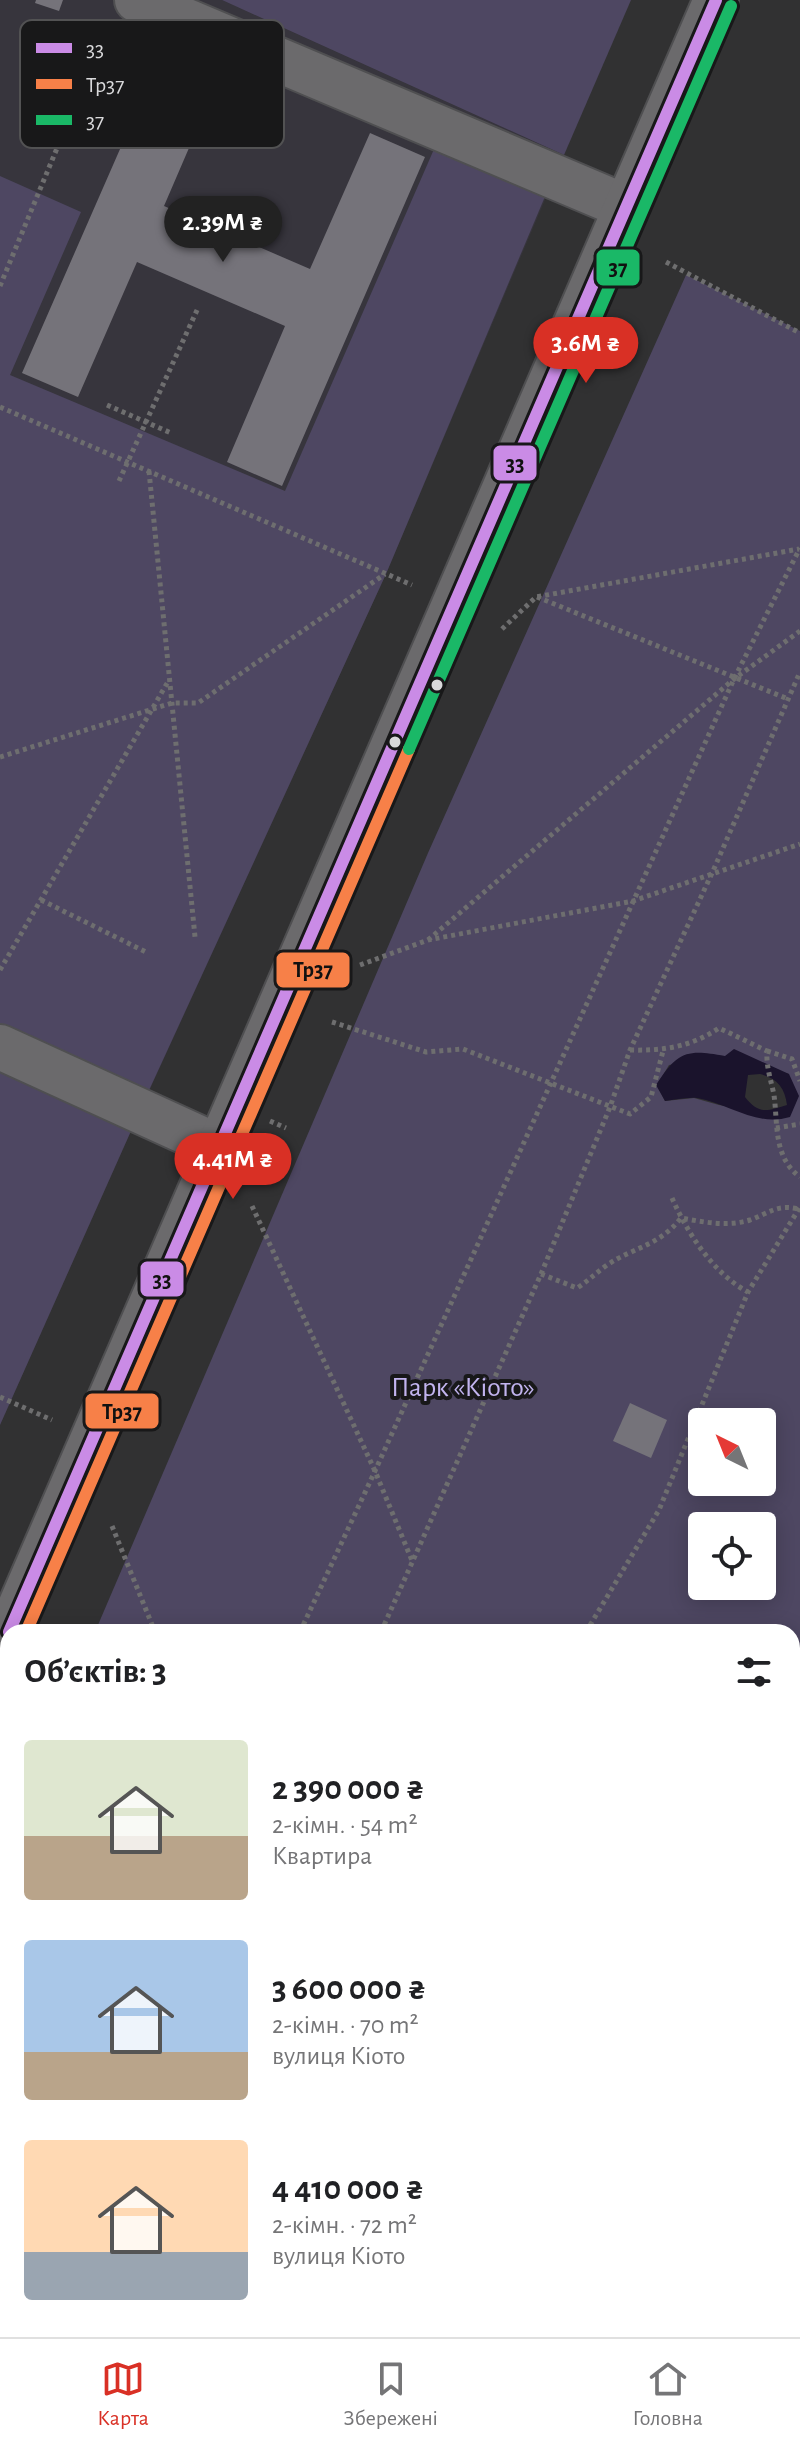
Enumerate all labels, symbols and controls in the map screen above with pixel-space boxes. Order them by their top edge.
legend [20,20,284,148]
text: 33 [86,38,104,60]
text: Тр37 [86,74,124,96]
text: 37 [86,110,104,132]
pin: 2.39M ₴ [149,196,297,264]
text: 2.39M ₴ [182,209,264,235]
line badge: 37 [595,248,641,287]
text: 37 [609,257,628,279]
pin: 3.6M ₴ [521,317,651,385]
text: 3.6M ₴ [551,330,621,356]
line badge: 33 [492,444,538,482]
text: 33 [506,453,524,475]
unlabelled marker [429,677,445,693]
unlabelled marker [387,734,403,750]
line badge: Тр37 [275,951,351,989]
text: Тр37 [293,959,333,981]
pin: 4.41M ₴ [159,1133,307,1201]
text: 4.41M ₴ [192,1146,274,1172]
line badge: 33 [139,1260,185,1298]
text: 33 [153,1269,171,1291]
park label: Парк «Кіото» [391,1374,535,1402]
line badge: Тр37 [84,1392,160,1430]
text: Тр37 [102,1401,142,1423]
north arrow [688,1408,776,1496]
map controls [688,1408,776,1600]
button: locate [688,1512,776,1600]
icon: filters [732,1650,776,1694]
text: Об’єктів: 3 [24,1655,167,1689]
icon: home [88,1772,184,1868]
text: 2 390 000 ₴ [272,1772,425,1806]
text: 2-кімн. · 54 m² [272,1812,417,1838]
text: Квартира [272,1843,372,1869]
icon: home [88,1972,184,2068]
text: 3 600 000 ₴ [272,1972,427,2006]
text: 2-кімн. · 70 m² [272,2012,419,2038]
text: вулиця Кіото [272,2043,405,2069]
icon: home [88,2172,184,2268]
text: 4 410 000 ₴ [272,2172,424,2206]
text: 2-кімн. · 72 m² [272,2212,417,2238]
text: вулиця Кіото [272,2243,405,2269]
tab: Карта [97,2357,149,2431]
tab: Збережені [343,2357,438,2431]
tab: Головна [632,2357,703,2431]

